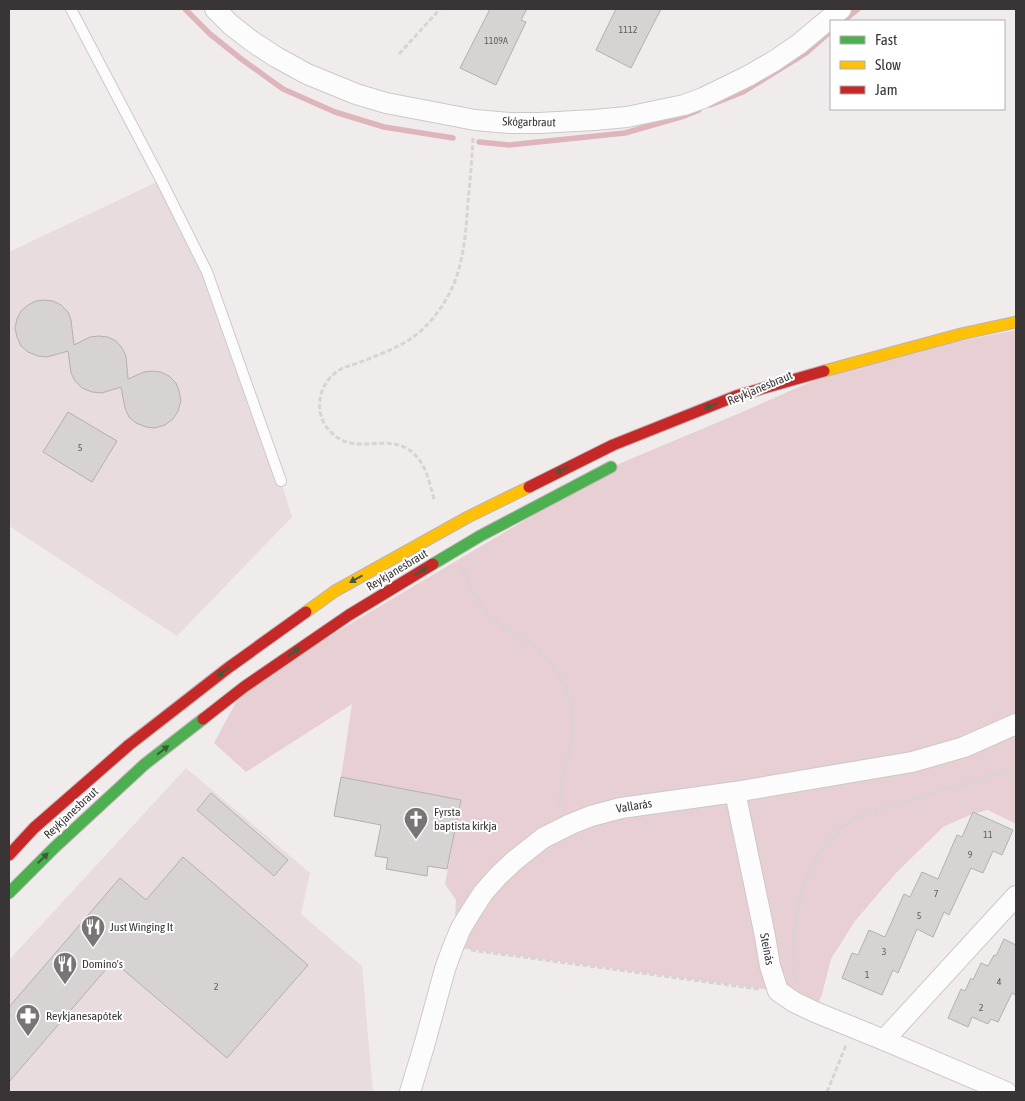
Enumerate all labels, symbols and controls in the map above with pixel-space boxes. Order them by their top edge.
legend [830,20,1005,110]
house number: 1112 [619,24,638,35]
text: Fast [875,31,897,48]
house number: 1109A [484,35,508,46]
text: Slow [875,56,901,73]
text: Jam [875,81,898,98]
street label: Skógarbraut [502,115,556,129]
street label: Reykjanesbraut [725,368,795,408]
one-way arrow [703,402,718,410]
house number: 5 [78,442,83,453]
one-way arrow [555,466,569,474]
street label: Reykjanesbraut [364,546,431,594]
one-way arrow [414,567,427,576]
one-way arrow [349,575,364,583]
one-way arrow [287,647,300,657]
one-way arrow [217,666,230,677]
one-way arrow [156,744,169,755]
street label: Reykjanesbraut [41,784,101,842]
street label: Vallarás [615,796,653,816]
place label: Fyrsta baptista kirkja [434,805,497,833]
church icon: Fyrsta baptista kirkja [403,806,429,840]
house number: 11 [983,829,993,840]
house number: 9 [968,849,973,860]
one-way arrow [37,853,49,865]
house number: 7 [934,888,939,899]
house number: 5 [917,910,922,921]
restaurant icon: Just Winging It [80,914,106,948]
place label: Just Winging It [110,920,174,934]
street label: Steinás [757,932,777,966]
house number: 3 [882,946,887,957]
restaurant icon: Domino's [52,951,78,985]
place label: Domino's [82,957,123,971]
house number: 1 [865,969,870,980]
house number: 4 [997,976,1002,987]
house number: 2 [214,981,219,992]
house number: 2 [979,1002,984,1013]
pharmacy icon: Reykjanesapótek [15,1003,41,1037]
place label: Reykjanesapótek [46,1009,123,1023]

